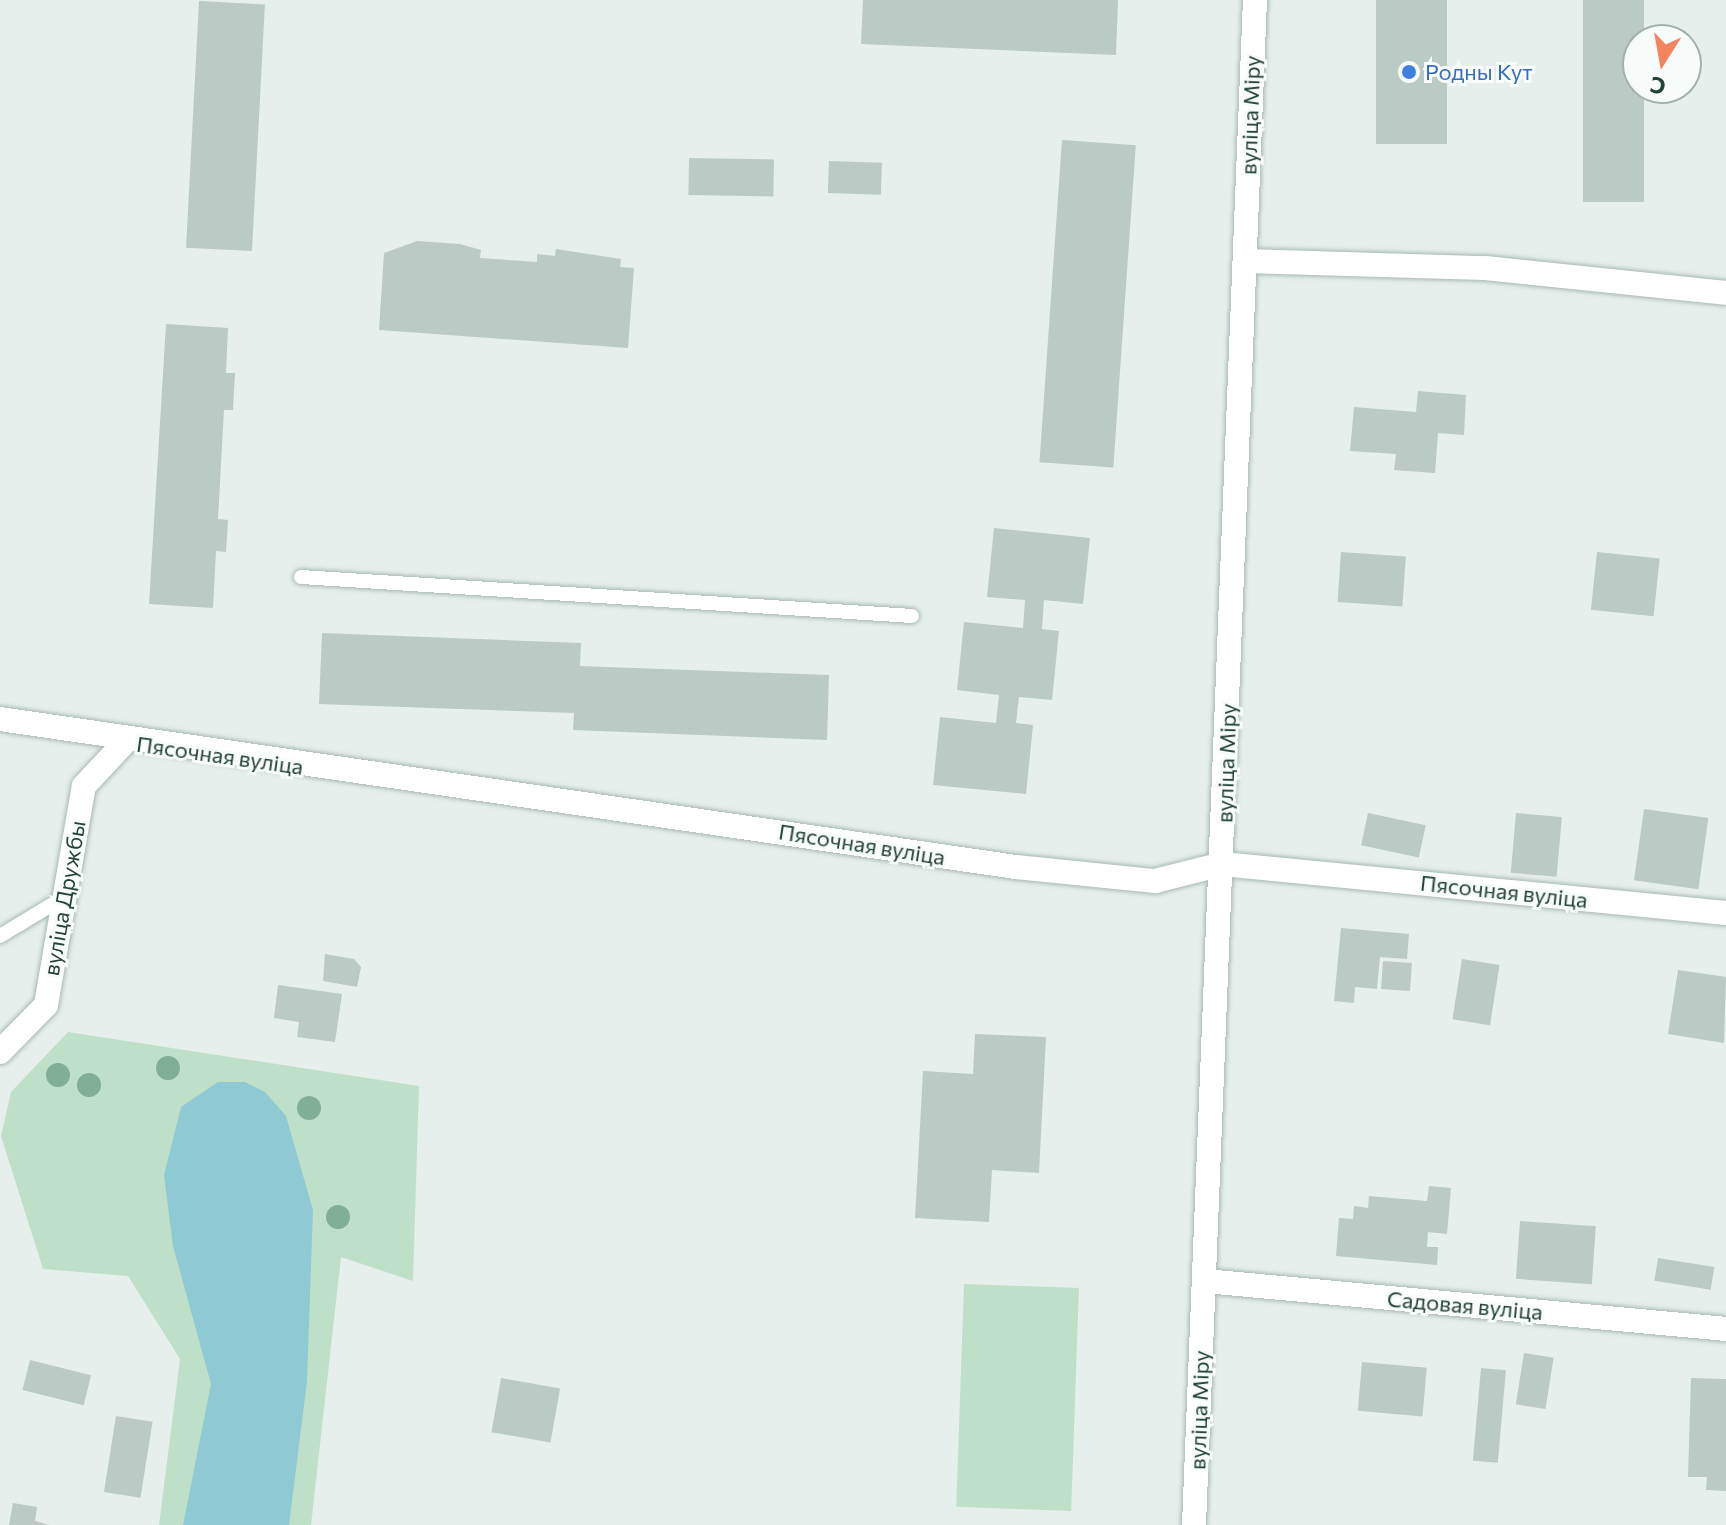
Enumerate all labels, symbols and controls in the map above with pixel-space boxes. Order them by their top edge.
north arrow [1622,24,1702,104]
street label: вуліца Міру [1235,55,1265,175]
place label: Родны Кут [1425,59,1533,85]
marker: Родны Кут [1400,63,1418,81]
text: С [1648,71,1668,101]
street label: вуліца Міру [1211,703,1241,823]
street label: Пясочная вуліца [135,730,305,780]
street label: вуліца Дружбы [37,818,91,978]
street label: Пясочная вуліца [777,818,947,870]
street label: Пясочная вуліца [1419,869,1589,913]
street label: Садовая вуліца [1386,1285,1544,1325]
street label: вуліца Міру [1184,1350,1214,1470]

